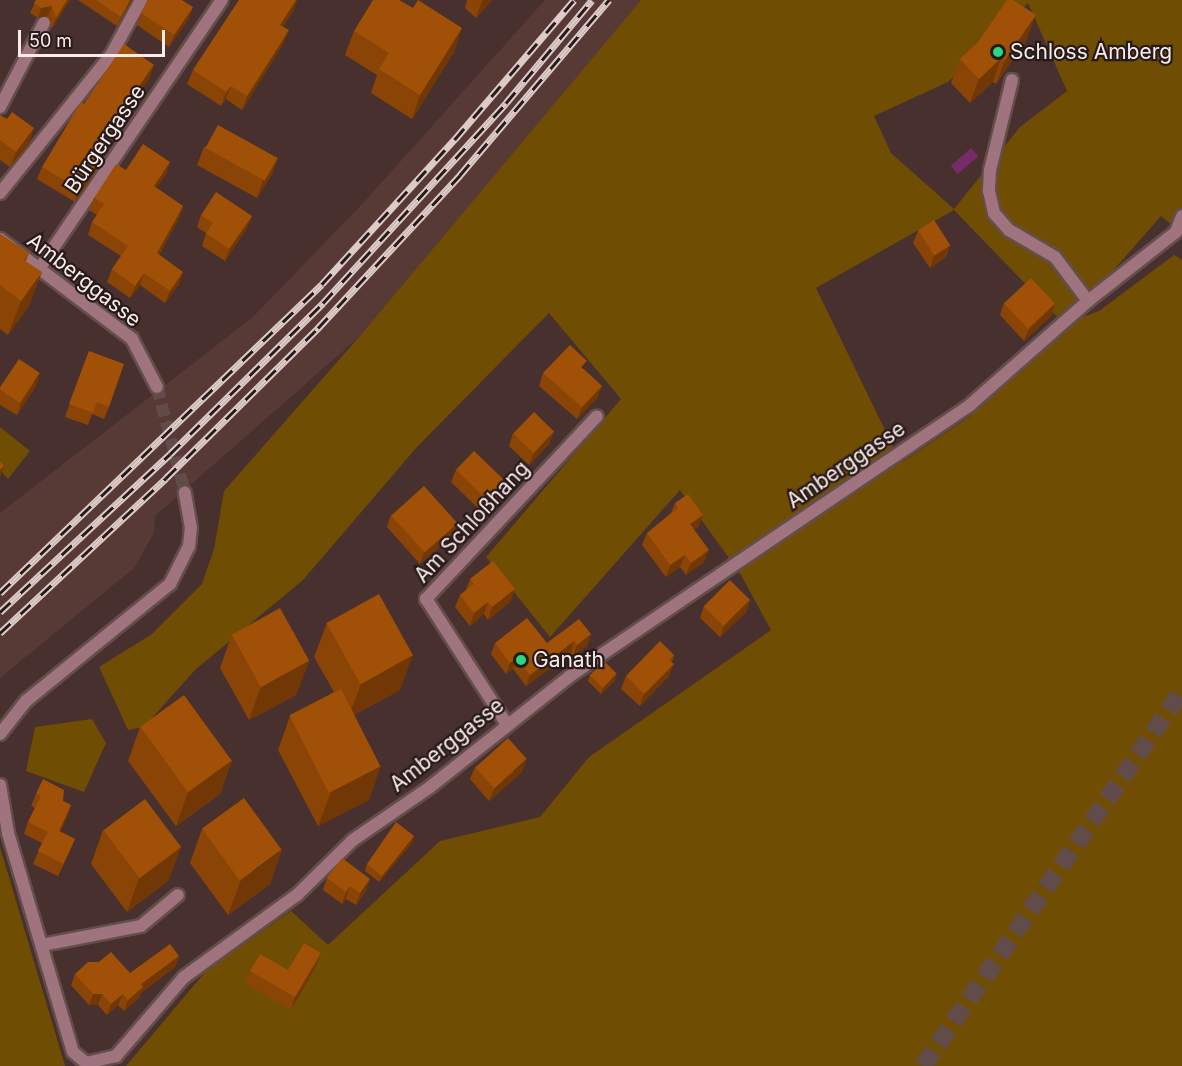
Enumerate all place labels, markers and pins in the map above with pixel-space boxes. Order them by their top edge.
place label: Schloss Amberg [1010,39,1172,65]
marker: Schloss Amberg [991,45,1005,59]
place label: Ganath [533,647,604,673]
marker: Ganath [514,653,528,667]

